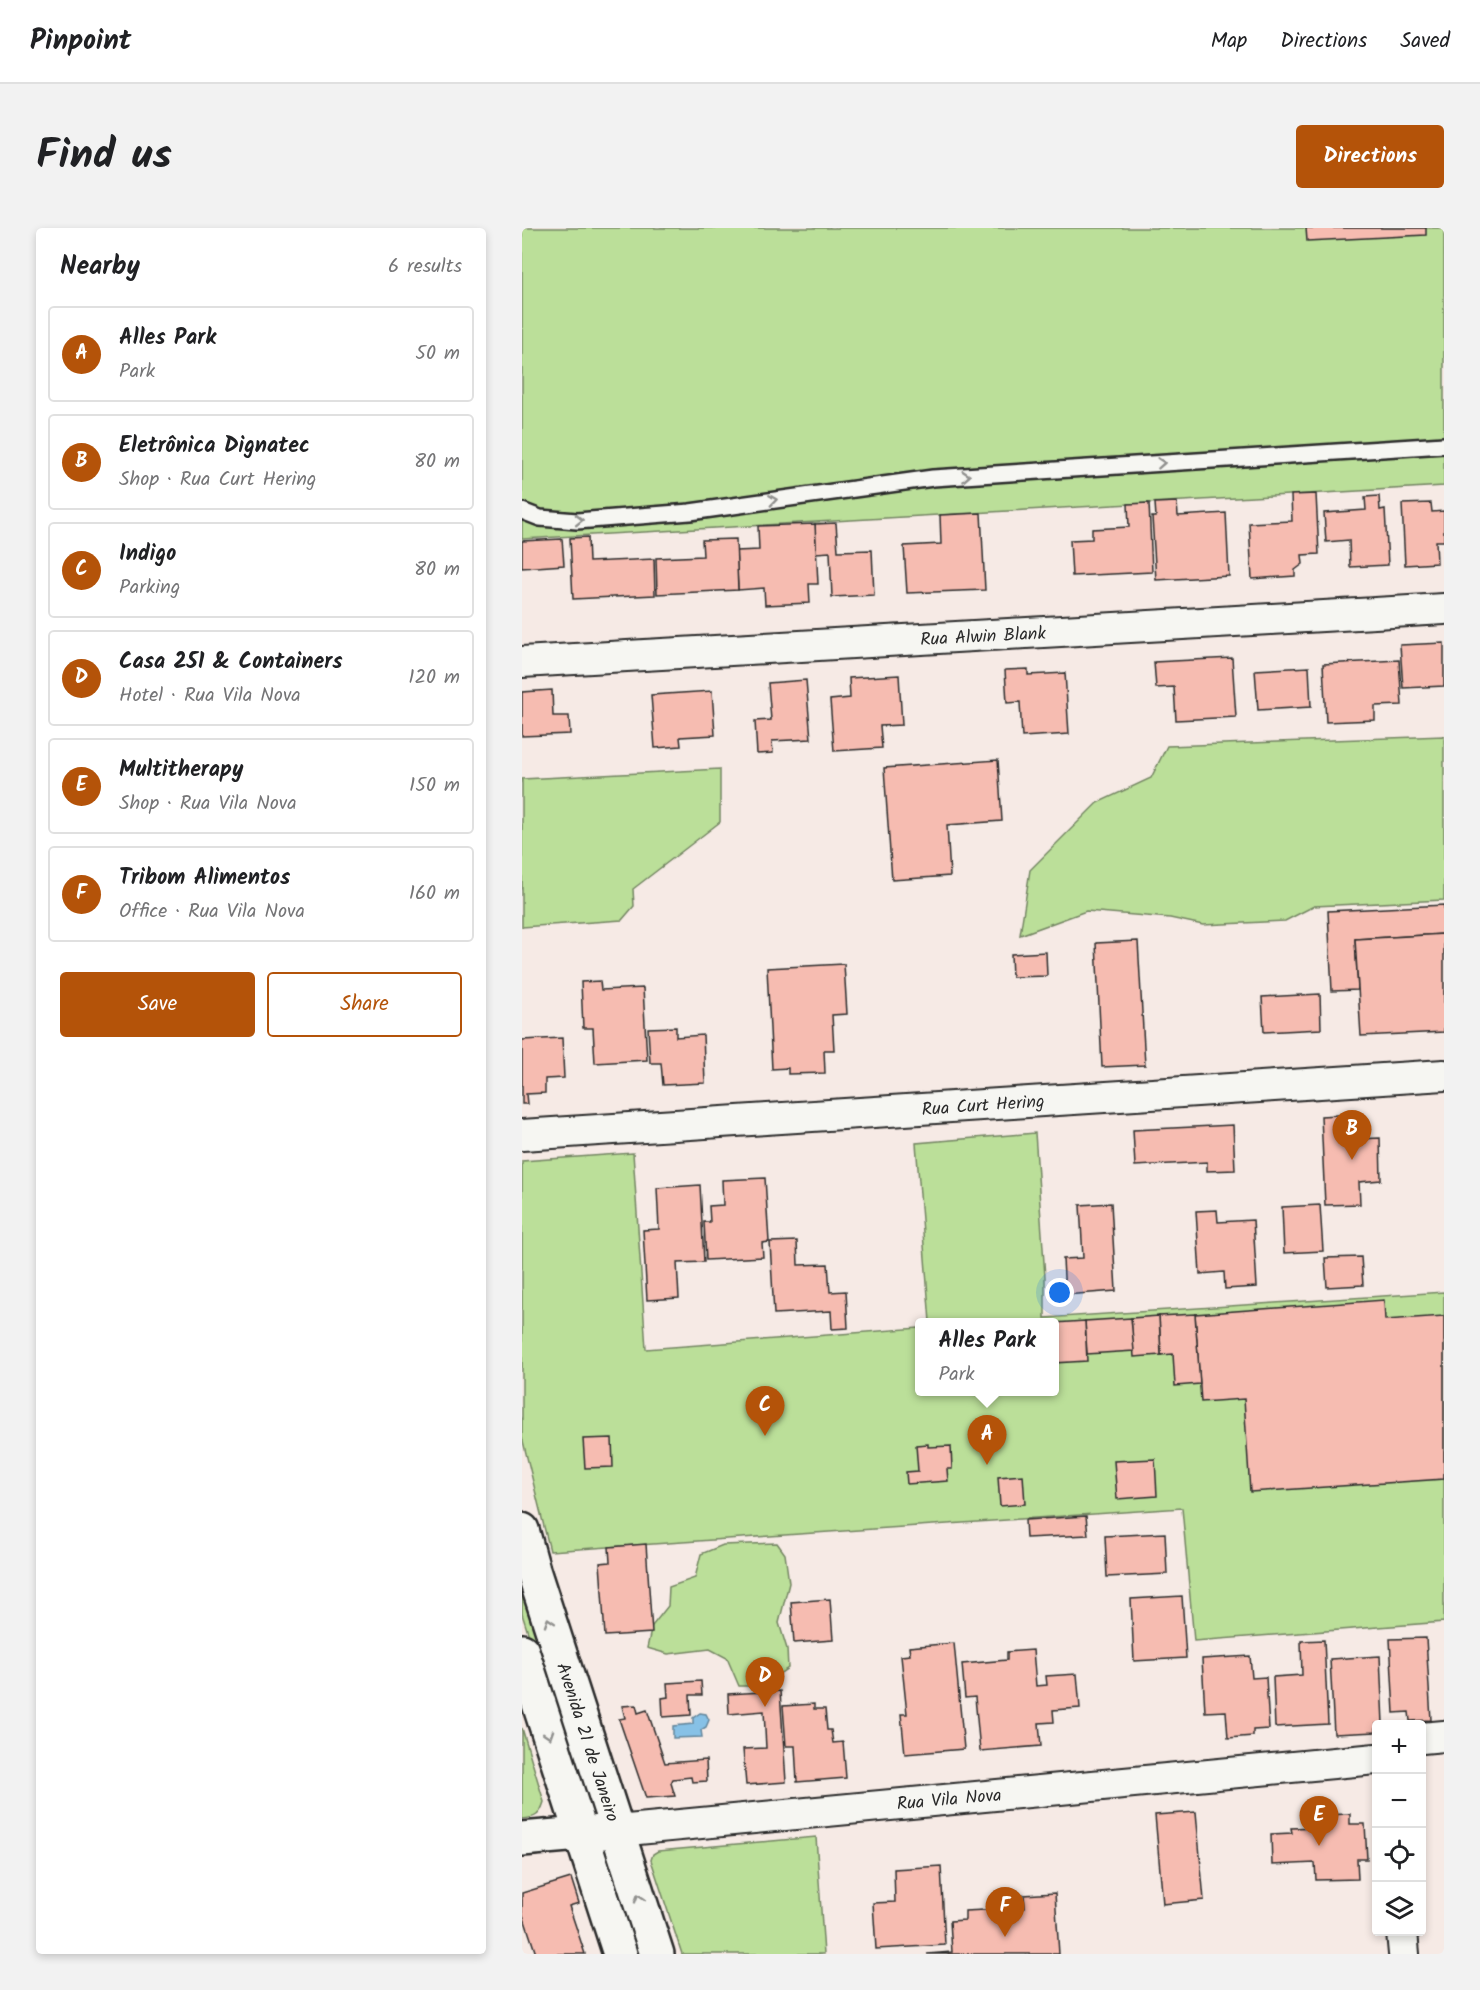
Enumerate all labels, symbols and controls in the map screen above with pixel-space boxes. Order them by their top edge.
text: Pinpoint [30,19,131,64]
text: Map [1211,25,1247,58]
text: Directions [1280,25,1367,58]
text: Saved [1400,25,1450,58]
text: Find us [36,123,172,190]
button: Directions [1296,125,1444,188]
text: Nearby [60,246,140,288]
text: 6 results [388,251,462,283]
text: Alles Park [119,321,216,356]
text: A [75,338,88,370]
text: 50 m [415,338,460,370]
text: Park [119,356,155,388]
text: Eletrônica Dignatec [119,429,310,464]
text: B [75,446,88,478]
text: 80 m [414,446,460,478]
one-way arrow [1156,457,1165,470]
text: Shop · Rua Curt Hering [119,464,316,496]
one-way arrow [962,470,971,483]
one-way arrow [768,495,778,507]
one-way arrow [575,514,584,526]
text: Indigo [119,537,176,572]
text: C [75,554,88,586]
text: 80 m [414,554,460,586]
text: Parking [119,572,180,604]
street label: Rua Alwin Blank [920,620,1047,655]
text: Casa 251 & Containers [119,645,342,680]
text: D [75,662,88,694]
text: 120 m [408,662,460,694]
text: Hotel · Rua Vila Nova [119,680,301,712]
text: Multitherapy [119,753,243,788]
text: E [76,770,87,802]
text: 150 m [409,770,460,802]
text: Shop · Rua Vila Nova [119,788,297,820]
text: Tribom Alimentos [119,861,290,896]
text: F [76,878,87,910]
text: 160 m [409,878,460,910]
text: Office · Rua Vila Nova [119,896,305,928]
button: Save [60,972,255,1037]
button: Share [267,972,462,1037]
street label: Rua Curt Hering [921,1088,1045,1125]
pin: B [1332,1110,1372,1160]
your location [1045,1278,1074,1307]
popup [915,1318,1059,1396]
text: Alles Park [938,1324,1036,1359]
text: Park [938,1359,975,1391]
pin: C [746,1386,784,1436]
pin: A [968,1416,1006,1465]
one-way arrow [544,1617,557,1628]
pin: D [746,1658,784,1707]
street label: Avenida 21 de Janeiro [547,1659,626,1826]
map controls [1372,1720,1426,1936]
button: + [1372,1720,1426,1774]
one-way arrow [542,1729,555,1740]
button: − [1372,1774,1426,1828]
street label: Rua Vila Nova [895,1781,1003,1820]
pin: E [1300,1796,1338,1846]
button: locate [1372,1828,1426,1882]
button: layers [1372,1882,1426,1936]
pin: F [986,1888,1024,1937]
one-way arrow [634,1893,646,1904]

